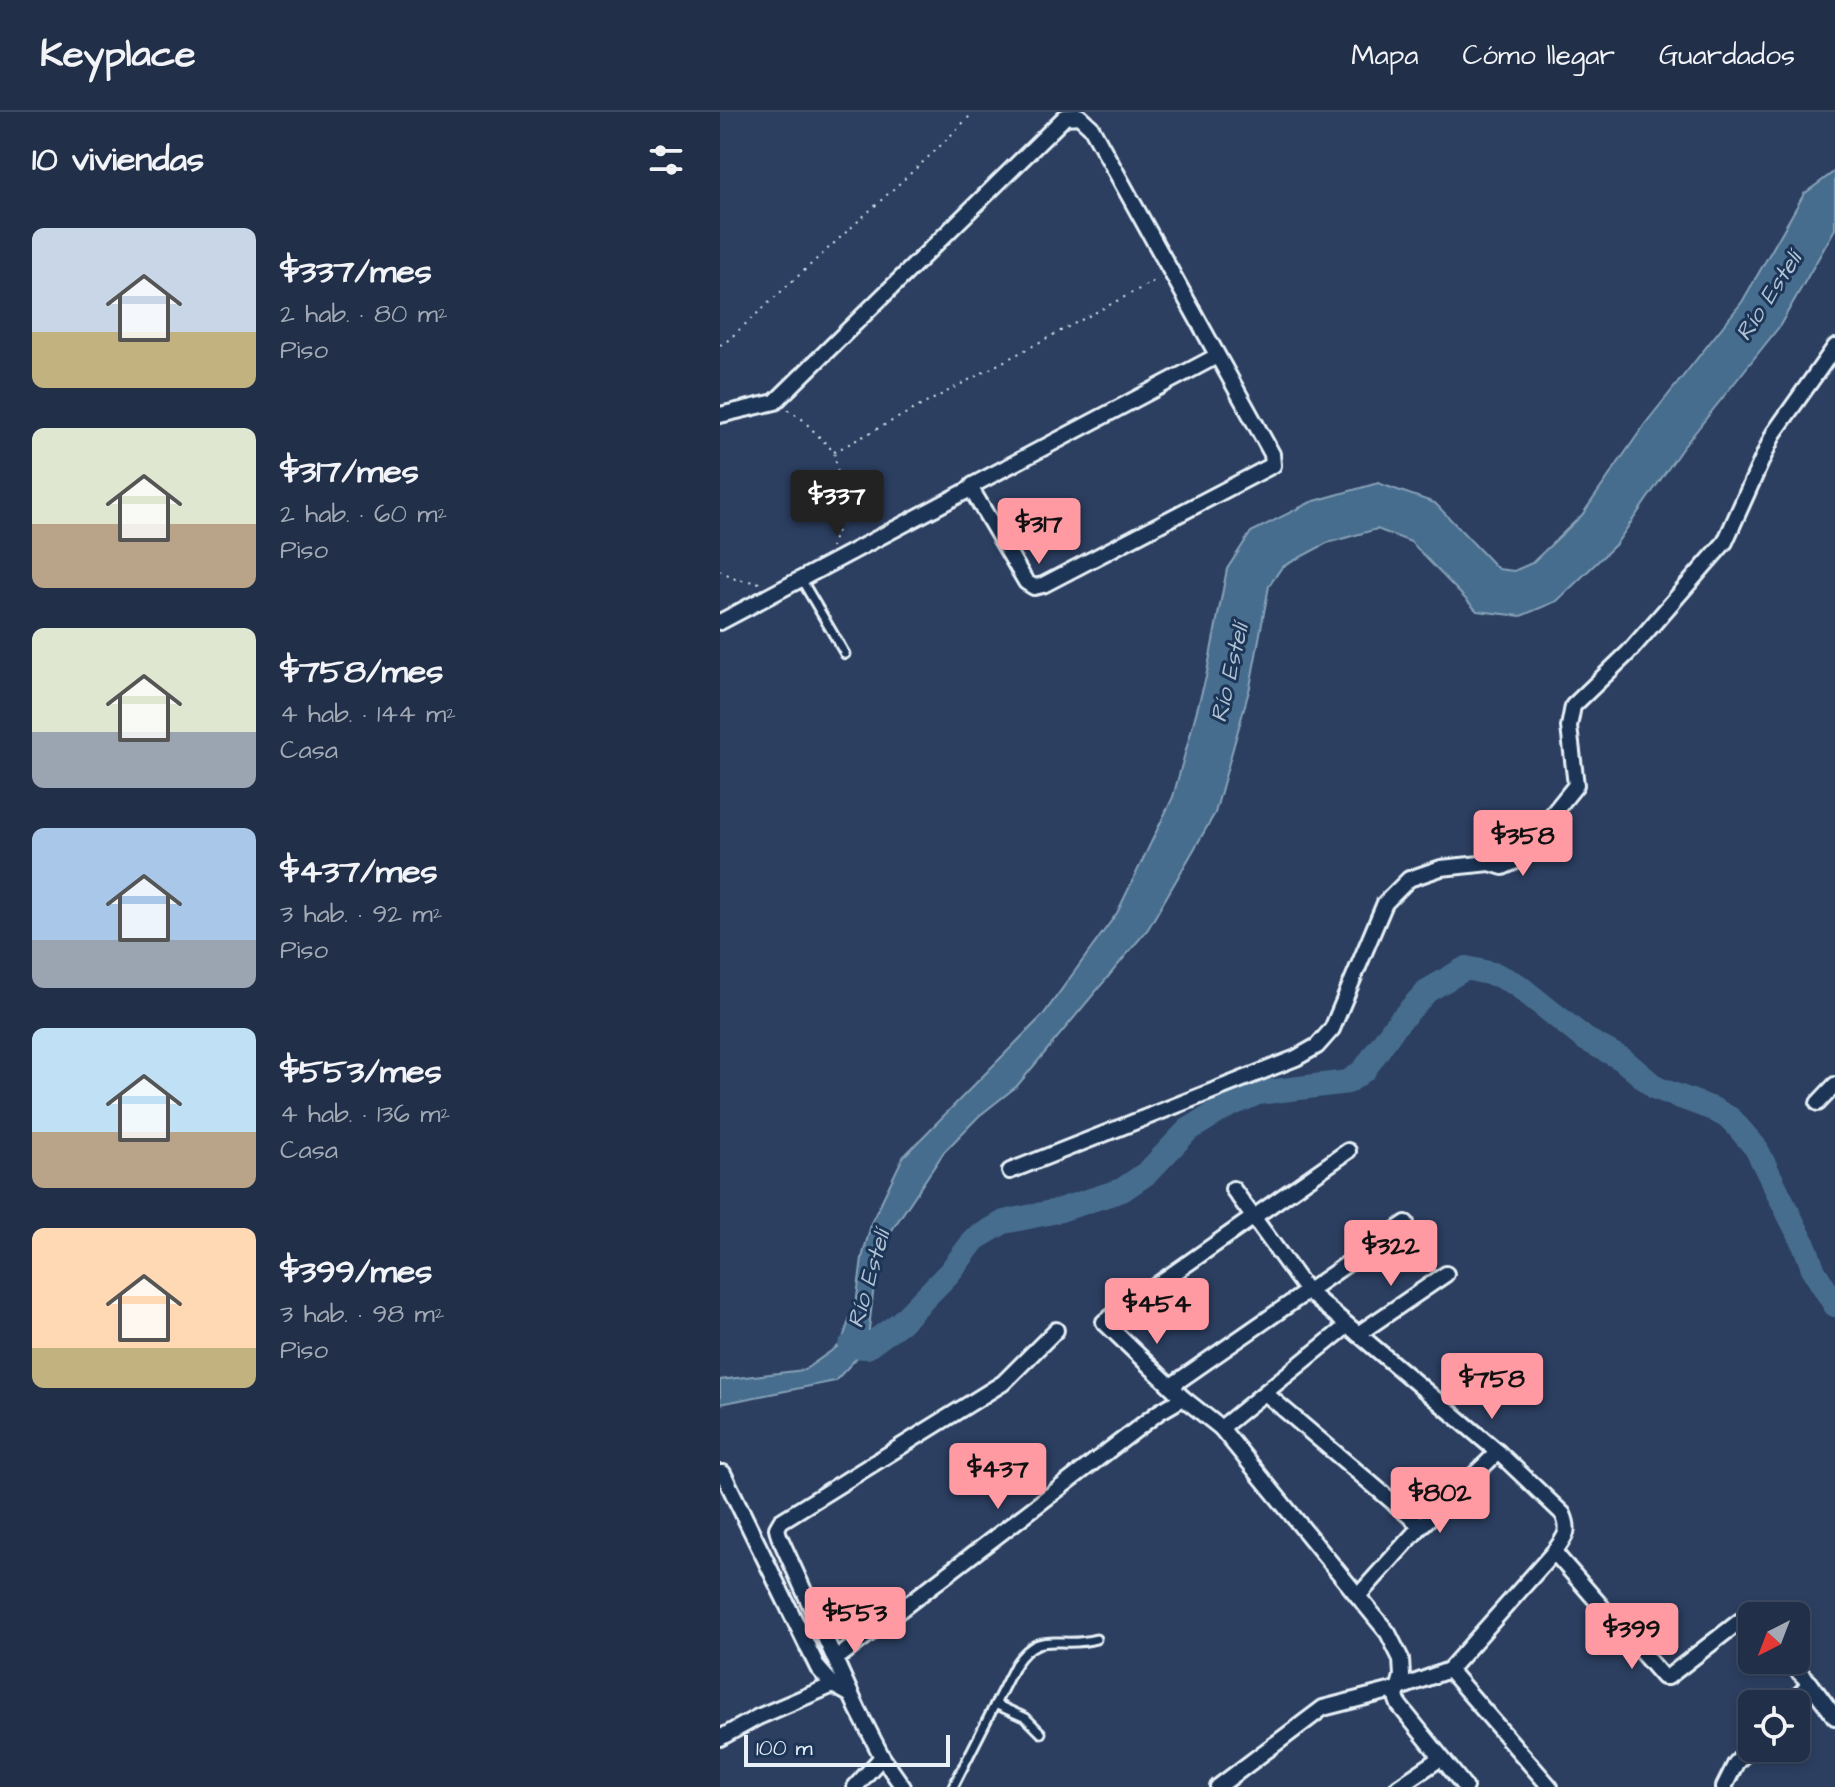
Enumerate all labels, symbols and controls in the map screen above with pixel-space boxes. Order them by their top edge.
text: Keyplace [40,29,196,81]
text: Mapa [1351,36,1419,75]
text: Cómo llegar [1463,36,1615,75]
text: Guardados [1659,36,1795,75]
text: 10 viviendas [32,136,204,184]
icon: filters [644,138,688,182]
water label: Río Estelí [1727,242,1813,348]
text: $337/mes [280,248,432,296]
icon: home [96,260,192,356]
text: 2 hab. · 80 m² [280,296,448,332]
text: Piso [280,332,328,368]
text: $317/mes [280,448,419,496]
icon: home [96,460,192,556]
pin: $337 [790,470,884,538]
text: $337 [809,478,865,514]
text: 2 hab. · 60 m² [280,496,447,532]
pin: $317 [992,498,1086,566]
text: $317 [1015,506,1063,542]
text: Piso [280,532,328,568]
water label: Río Estelí [1202,616,1259,726]
text: $758/mes [280,648,443,696]
icon: home [96,660,192,756]
text: 4 hab. · 144 m² [280,696,456,732]
text: Casa [280,732,338,768]
pin: $358 [1476,810,1570,878]
text: $358 [1492,818,1554,854]
text: $437/mes [280,848,438,896]
icon: home [96,860,192,956]
text: 3 hab. · 92 m² [280,896,443,932]
text: Piso [280,932,328,968]
text: $553/mes [280,1048,442,1096]
icon: home [96,1060,192,1156]
text: 4 hab. · 136 m² [280,1096,450,1132]
text: Casa [280,1132,338,1168]
pin: $322 [1344,1220,1438,1288]
water label: Río Estelí [839,1222,900,1332]
text: $322 [1362,1228,1420,1264]
text: $399/mes [280,1248,432,1296]
icon: home [96,1260,192,1356]
pin: $454 [1110,1278,1204,1346]
text: $454 [1123,1286,1191,1322]
text: 3 hab. · 98 m² [280,1296,445,1332]
text: Piso [280,1332,328,1368]
pin: $758 [1445,1353,1539,1421]
text: $758 [1459,1361,1525,1397]
pin: $437 [951,1443,1045,1511]
text: $437 [967,1451,1029,1487]
pin: $802 [1393,1467,1487,1535]
text: $802 [1409,1475,1471,1511]
pin: $553 [808,1587,902,1655]
text: $553 [823,1595,887,1631]
north arrow [1738,1602,1810,1674]
map controls [1738,1602,1810,1762]
pin: $399 [1585,1603,1679,1671]
text: $399 [1603,1611,1661,1647]
button: locate [1738,1690,1810,1762]
scale bar [744,1731,950,1767]
text: 100 m [756,1733,813,1764]

